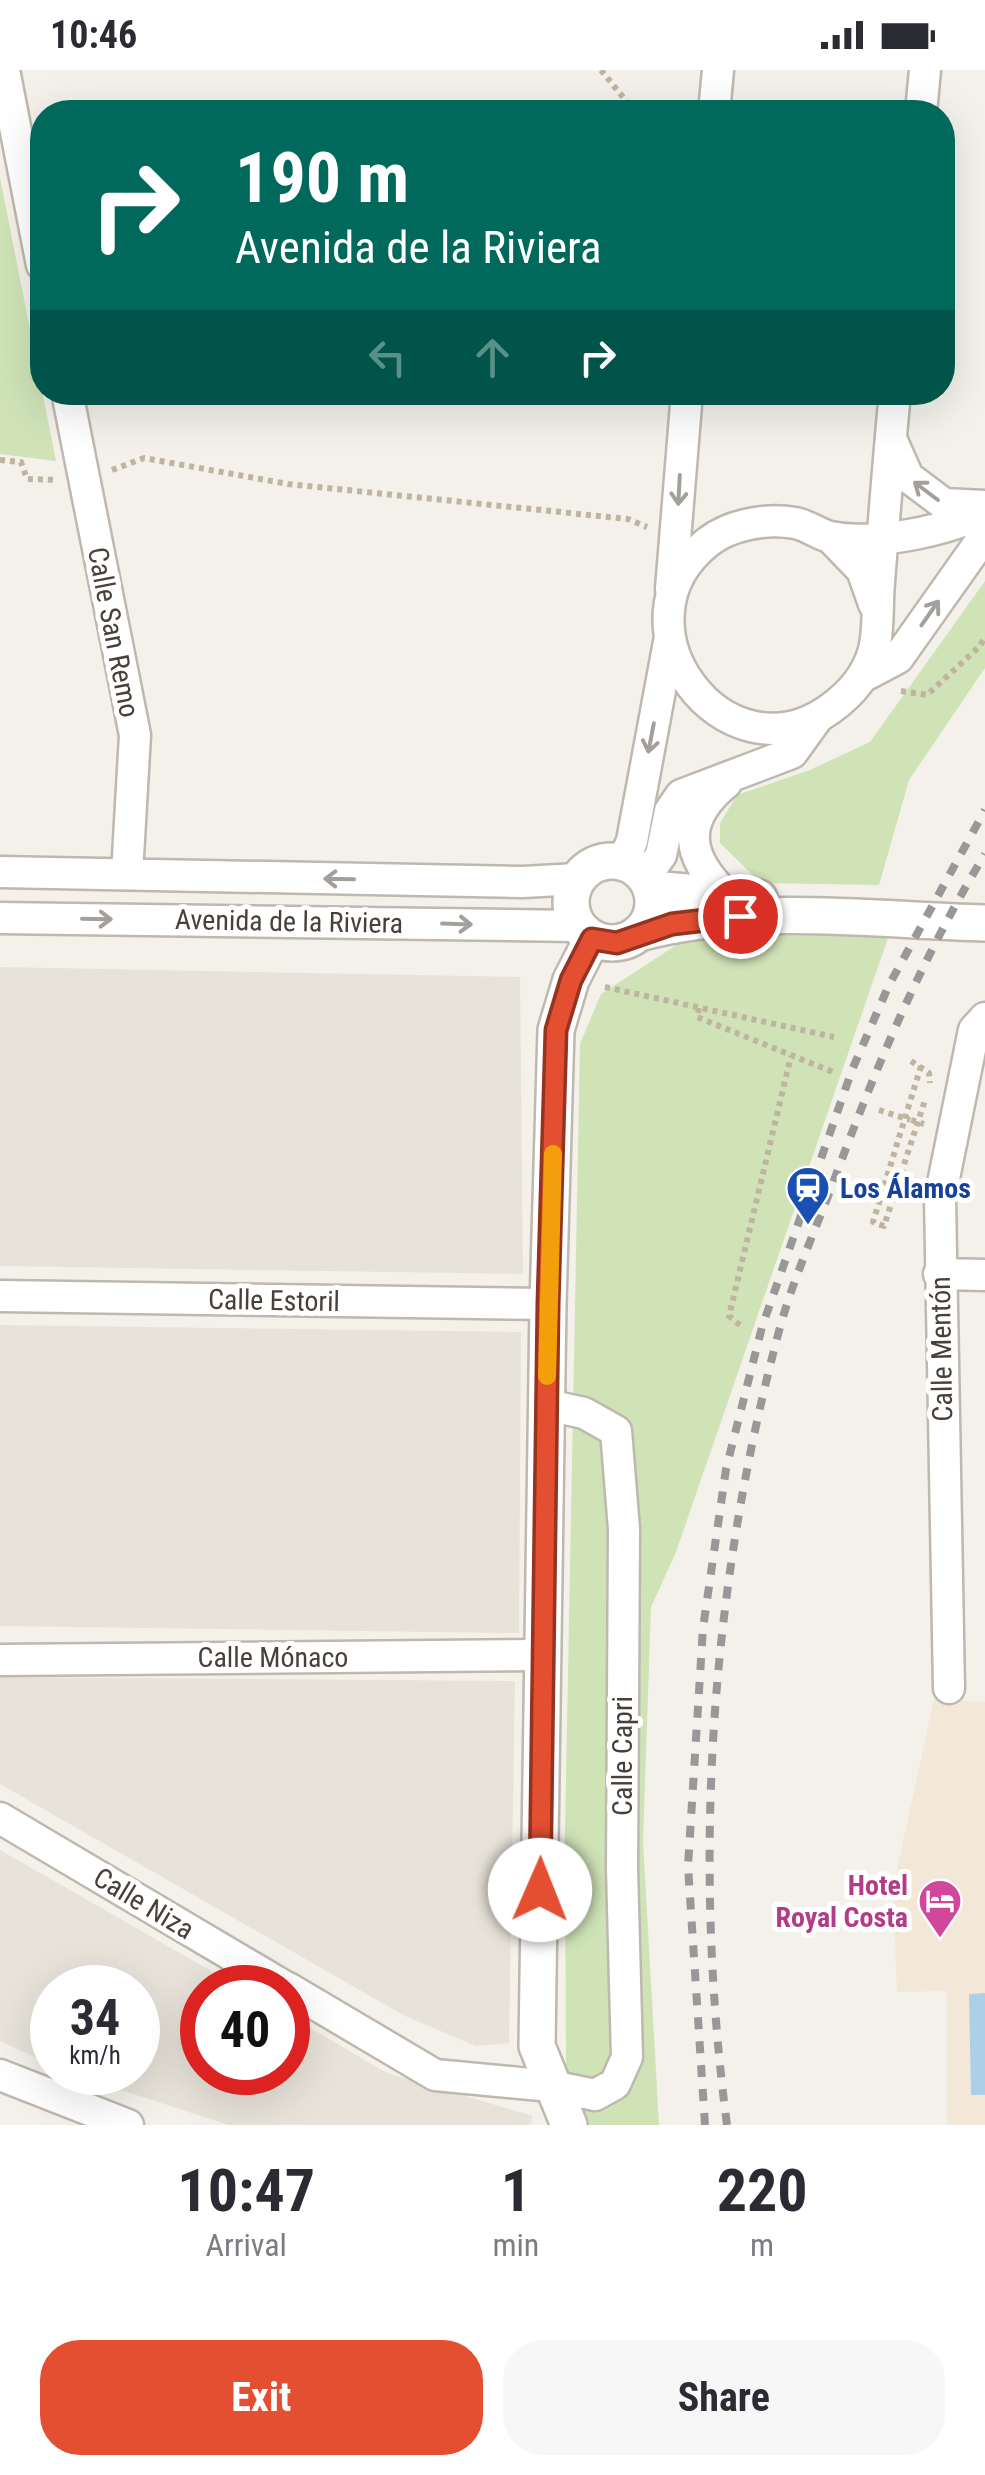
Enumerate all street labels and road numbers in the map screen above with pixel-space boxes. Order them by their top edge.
street label: Calle San Remo [81,544,146,720]
street label: Avenida de la Riviera [175,903,403,940]
street label: Calle Mentón [924,1276,959,1422]
street label: Calle Estoril [208,1283,340,1318]
street label: Calle Mónaco [198,1641,348,1674]
street label: Calle Capri [606,1696,639,1816]
street label: Calle Niza [88,1861,200,1946]

